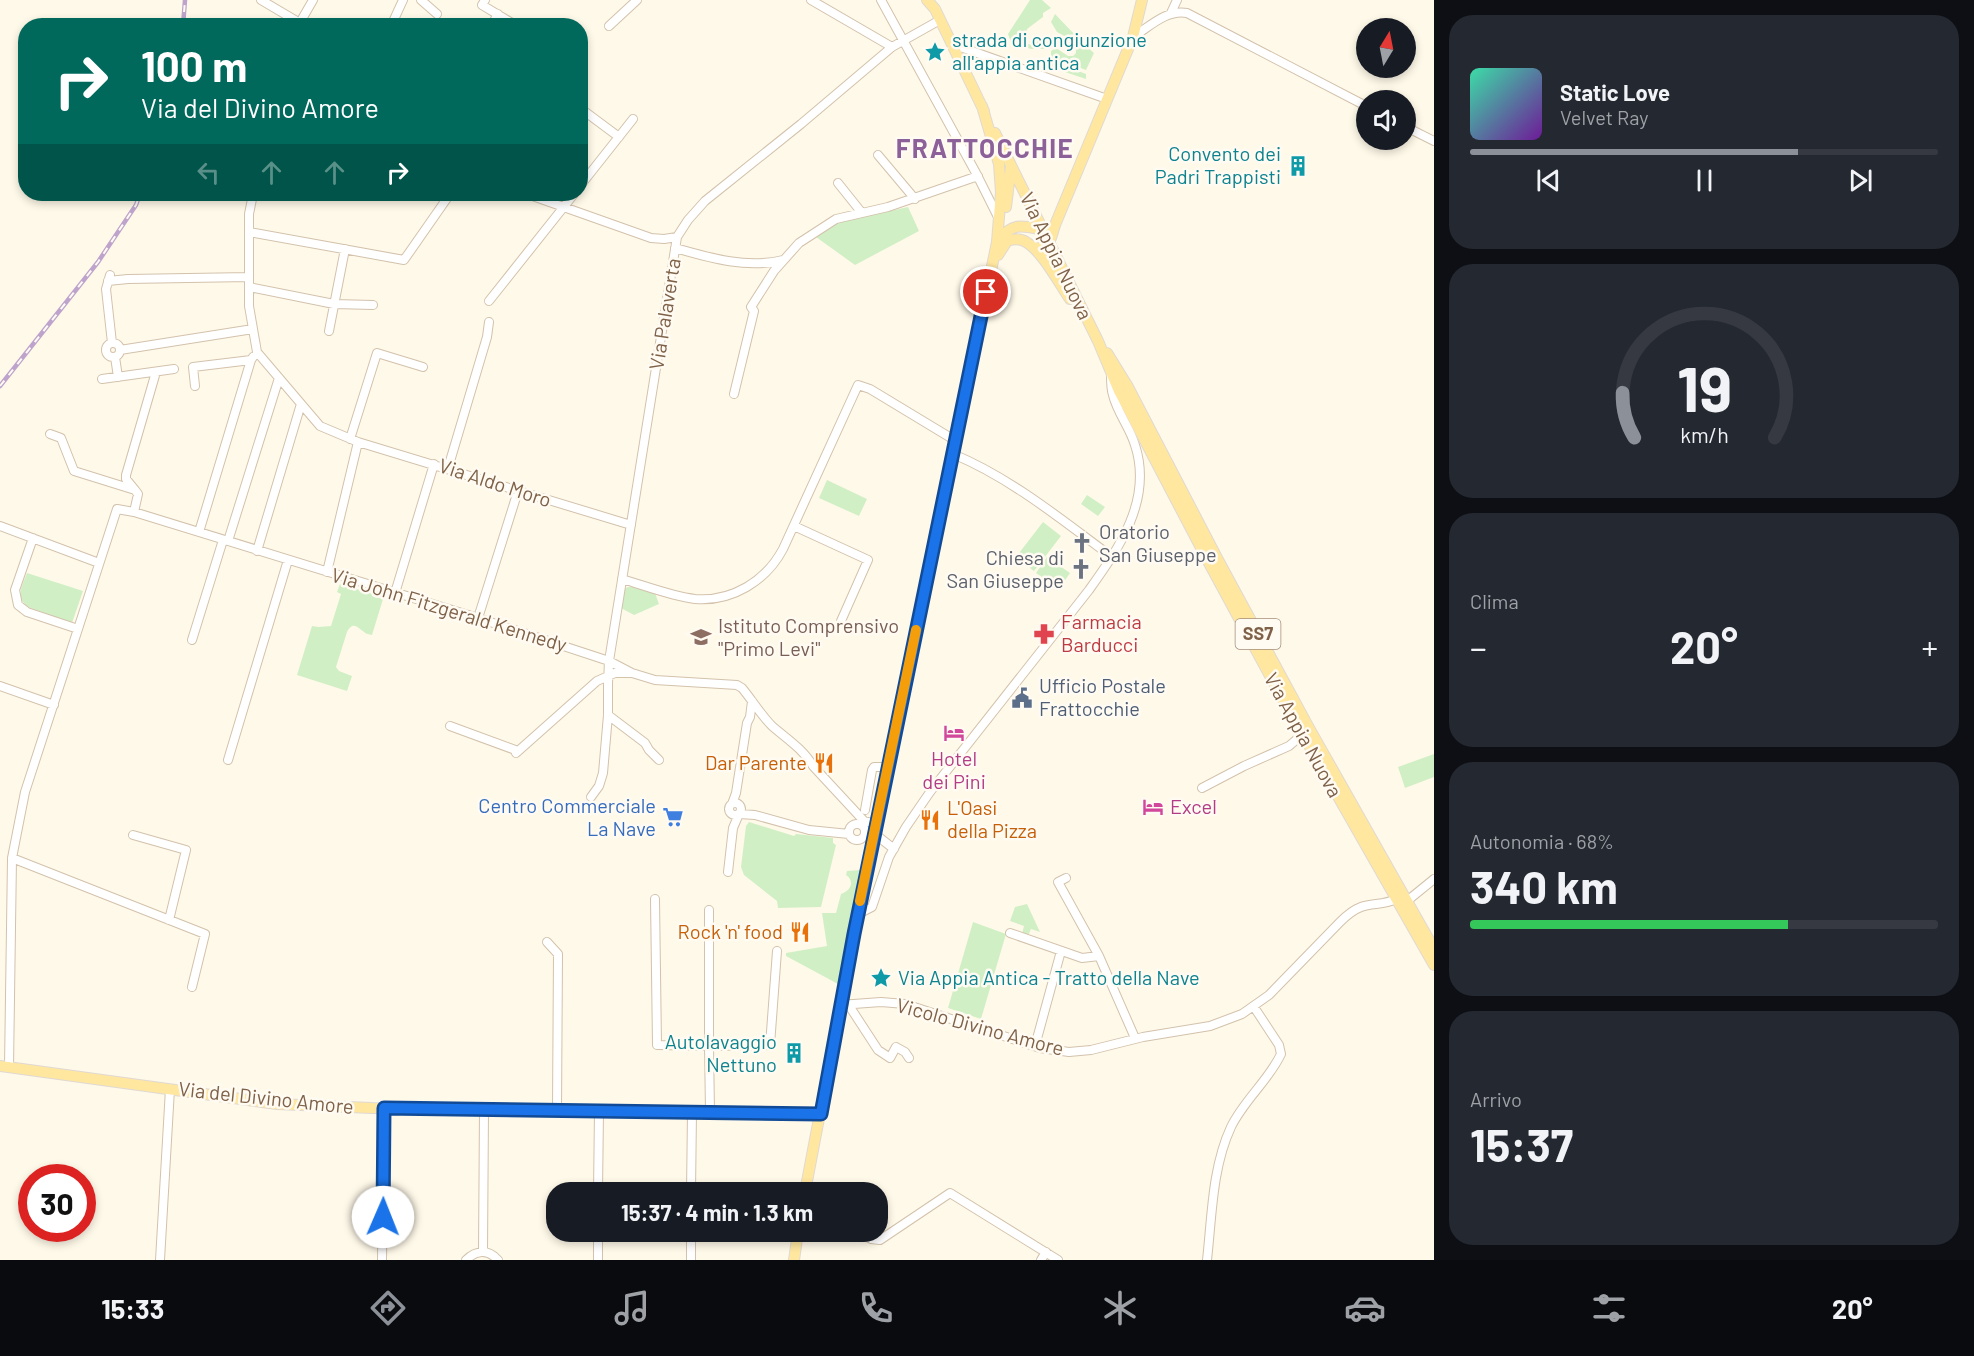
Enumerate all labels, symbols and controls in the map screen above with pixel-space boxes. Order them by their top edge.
north arrow [1356,18,1416,78]
map controls [1356,18,1416,150]
place label: strada di congiunzione all'appia antica [952,27,1147,74]
text: 100 m [141,40,247,90]
place icon: strada di congiunzione all'appia antica [923,40,947,64]
icon: right [42,42,120,120]
text: Static Love [1560,79,1670,105]
button: sound [1356,90,1416,150]
text: Via del Divino Amore [141,91,379,123]
text: Velvet Ray [1560,105,1649,129]
district label: FRATTOCCHIE [896,132,1074,163]
place label: Convento dei Padri Trappisti [1155,141,1281,188]
building icon: Convento dei Padri Trappisti [1286,154,1310,178]
icon: left [192,156,225,189]
icon: ahead [255,156,288,189]
icon: ahead [318,156,351,189]
icon: right [381,156,414,189]
icon: previous [1532,164,1565,197]
icon: pause [1688,164,1721,197]
icon: next [1844,164,1877,197]
street label: Via Appia Nuova [1016,188,1098,323]
street label: Via Palaverta [643,256,685,371]
pin [960,266,1011,317]
icon: arrive [969,275,1002,308]
text: 19 [1676,350,1732,424]
text: km/h [1680,422,1728,447]
street label: Via Aldo Moro [436,453,555,512]
place label: Oratorio San Giuseppe [1099,519,1217,566]
church icon: Oratorio San Giuseppe [1070,531,1094,555]
place label: Chiesa di San Giuseppe [946,545,1064,592]
church icon: Chiesa di San Giuseppe [1069,557,1093,581]
street label: Via John Fitzgerald Kennedy [329,562,570,656]
text: Clima [1470,589,1519,613]
place label: Farmacia Barducci [1061,609,1142,656]
place label: Istituto Comprensivo "Primo Levi" [718,613,899,660]
road number: SS7 [1236,619,1280,649]
text: 20° [1670,619,1738,673]
pharmacy icon: Farmacia Barducci [1032,622,1056,646]
school or university icon: Istituto Comprensivo "Primo Levi" [689,625,713,649]
text: − [1470,627,1487,667]
text: + [1922,627,1938,667]
street label: Via Appia Nuova [1260,668,1348,801]
place label: Ufficio Postale Frattocchie [1039,673,1166,720]
public building icon: Ufficio Postale Frattocchie [1010,686,1034,710]
hotel icon: Hotel dei Pini [942,721,966,745]
place label: Hotel dei Pini [922,746,986,793]
place label: Dar Parente [705,750,807,774]
restaurant icon: Dar Parente [812,751,836,775]
place label: Centro Commerciale La Nave [478,793,656,840]
place label: Excel [1170,794,1217,818]
place label: L'Oasi della Pizza [947,795,1037,842]
hotel icon: Excel [1141,795,1165,819]
supermarket icon: Centro Commerciale La Nave [661,805,685,829]
restaurant icon: L'Oasi della Pizza [918,808,942,832]
text: Autonomia · 68% [1470,829,1614,853]
text: 340 km [1470,859,1618,913]
place label: Rock 'n' food [678,919,783,943]
restaurant icon: Rock 'n' food [788,920,812,944]
place label: Via Appia Antica - Tratto della Nave [898,965,1200,989]
place icon: Via Appia Antica - Tratto della Nave [869,966,893,990]
street label: Vicolo Divino Amore [894,992,1067,1060]
place label: Autolavaggio Nettuno [665,1029,777,1076]
building icon: Autolavaggio Nettuno [782,1041,806,1065]
street label: Via del Divino Amore [177,1076,355,1118]
text: Arrivo [1470,1087,1522,1111]
text: 15:37 [1470,1117,1573,1171]
speed limit sign: 30 [18,1164,96,1242]
position arrow [351,1185,415,1249]
text: 15:37 · 4 min · 1.3 km [621,1199,813,1225]
icon: directions [367,1287,409,1329]
icon: music [611,1287,653,1329]
icon: phone [855,1287,897,1329]
icon: climate [1099,1287,1141,1329]
icon: car [1344,1287,1386,1329]
icon: filters [1588,1287,1630,1329]
text: 15:33 [101,1292,164,1324]
text: 20° [1832,1292,1873,1324]

